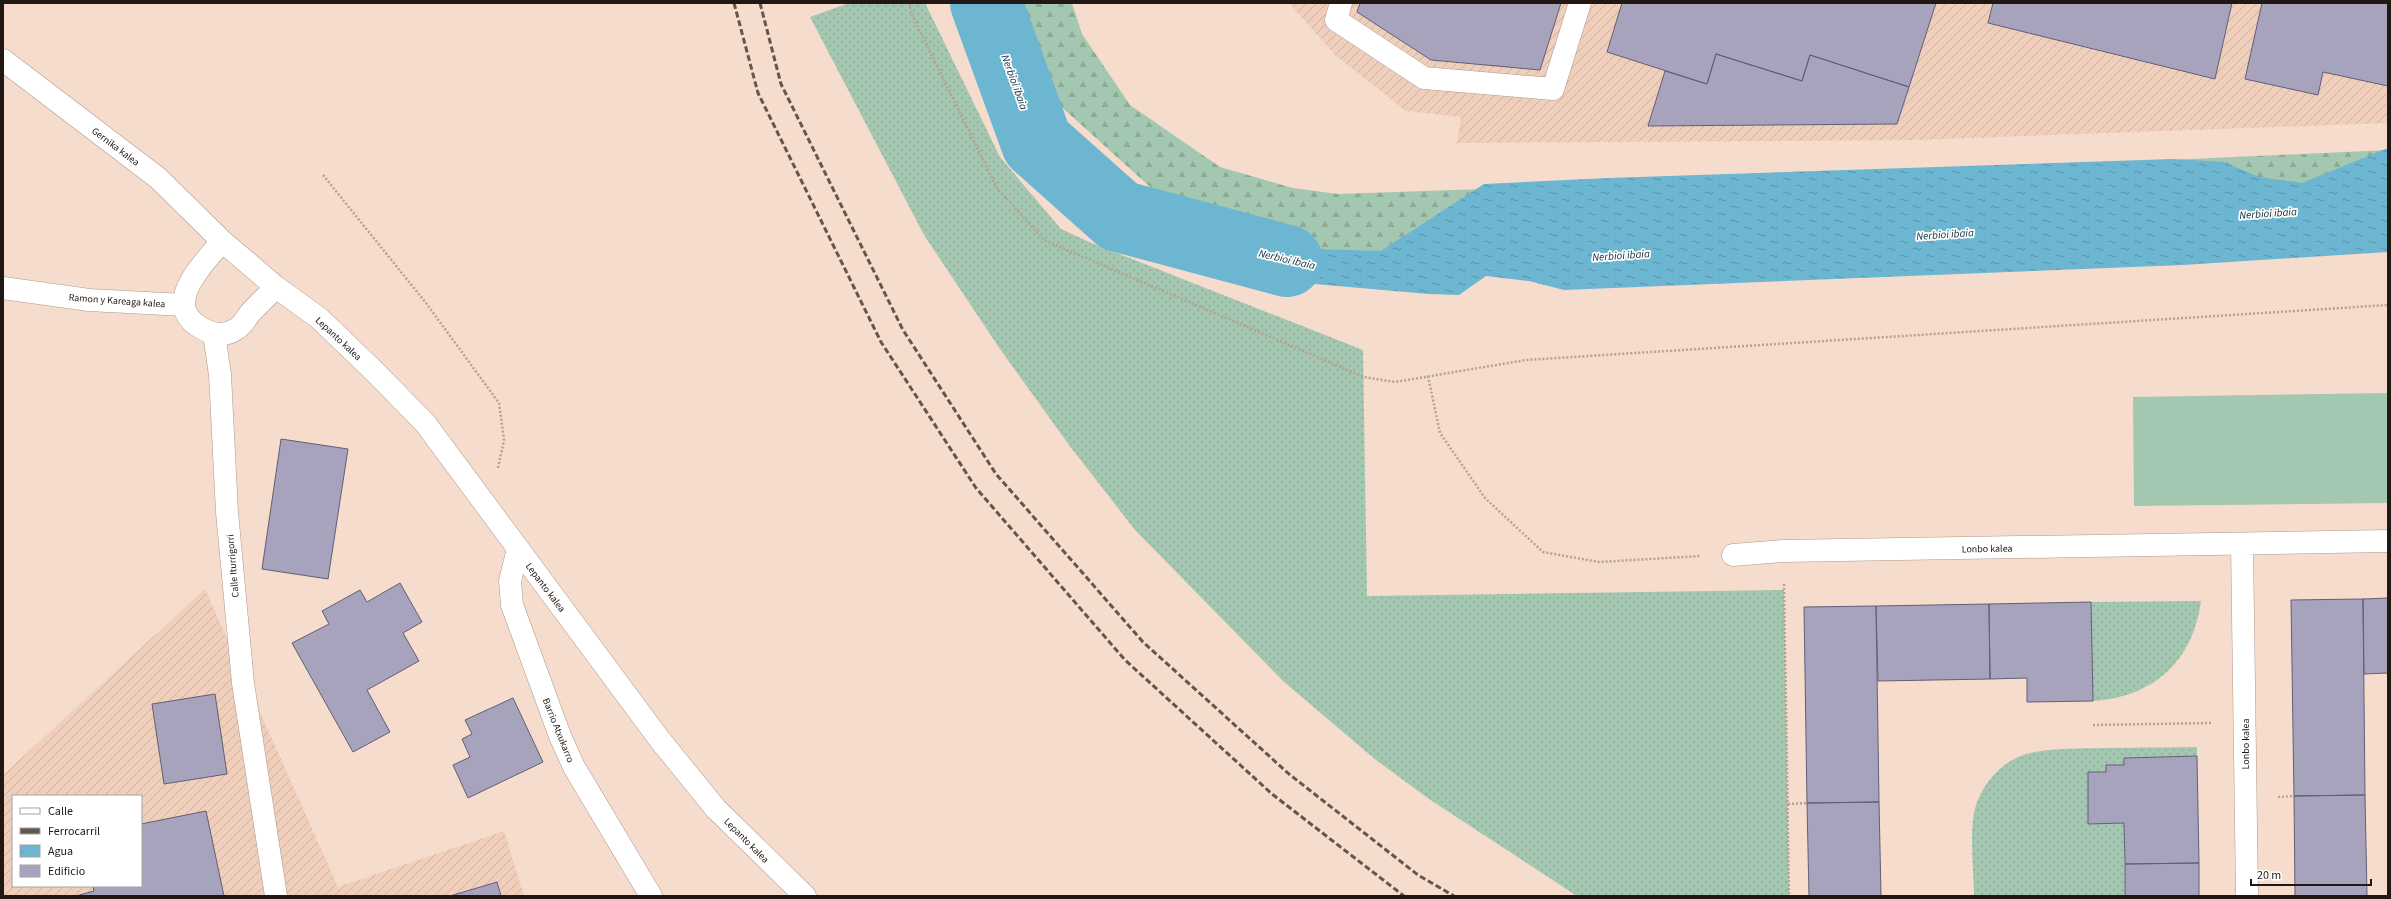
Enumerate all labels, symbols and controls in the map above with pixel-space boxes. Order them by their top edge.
water label: Nerbioi ibaia [998,52,1031,112]
street label: Gernika kalea [89,124,142,169]
water label: Nerbioi ibaia [2239,204,2297,223]
water label: Nerbioi ibaia [1916,225,1974,244]
water label: Nerbioi ibaia [1257,246,1317,273]
water label: Nerbioi ibaia [1592,246,1650,265]
street label: Ramon y Kareaga kalea [68,291,166,311]
street label: Lepanto kalea [312,314,365,364]
street label: Calle Iturrigorri [223,534,243,598]
street label: Lonbo kalea [1961,542,2013,556]
street label: Lepanto kalea [522,560,568,615]
street label: Barrio Atxukarro [539,696,577,765]
street label: Lonbo kalea [2239,719,2253,769]
legend [12,795,142,887]
text: Calle [48,803,73,820]
street label: Lepanto kalea [721,815,772,866]
text: Ferrocarril [48,823,100,840]
text: Agua [48,843,73,860]
scale bar [2251,861,2371,887]
text: Edificio [48,863,85,880]
text: 20 m [2257,867,2281,884]

